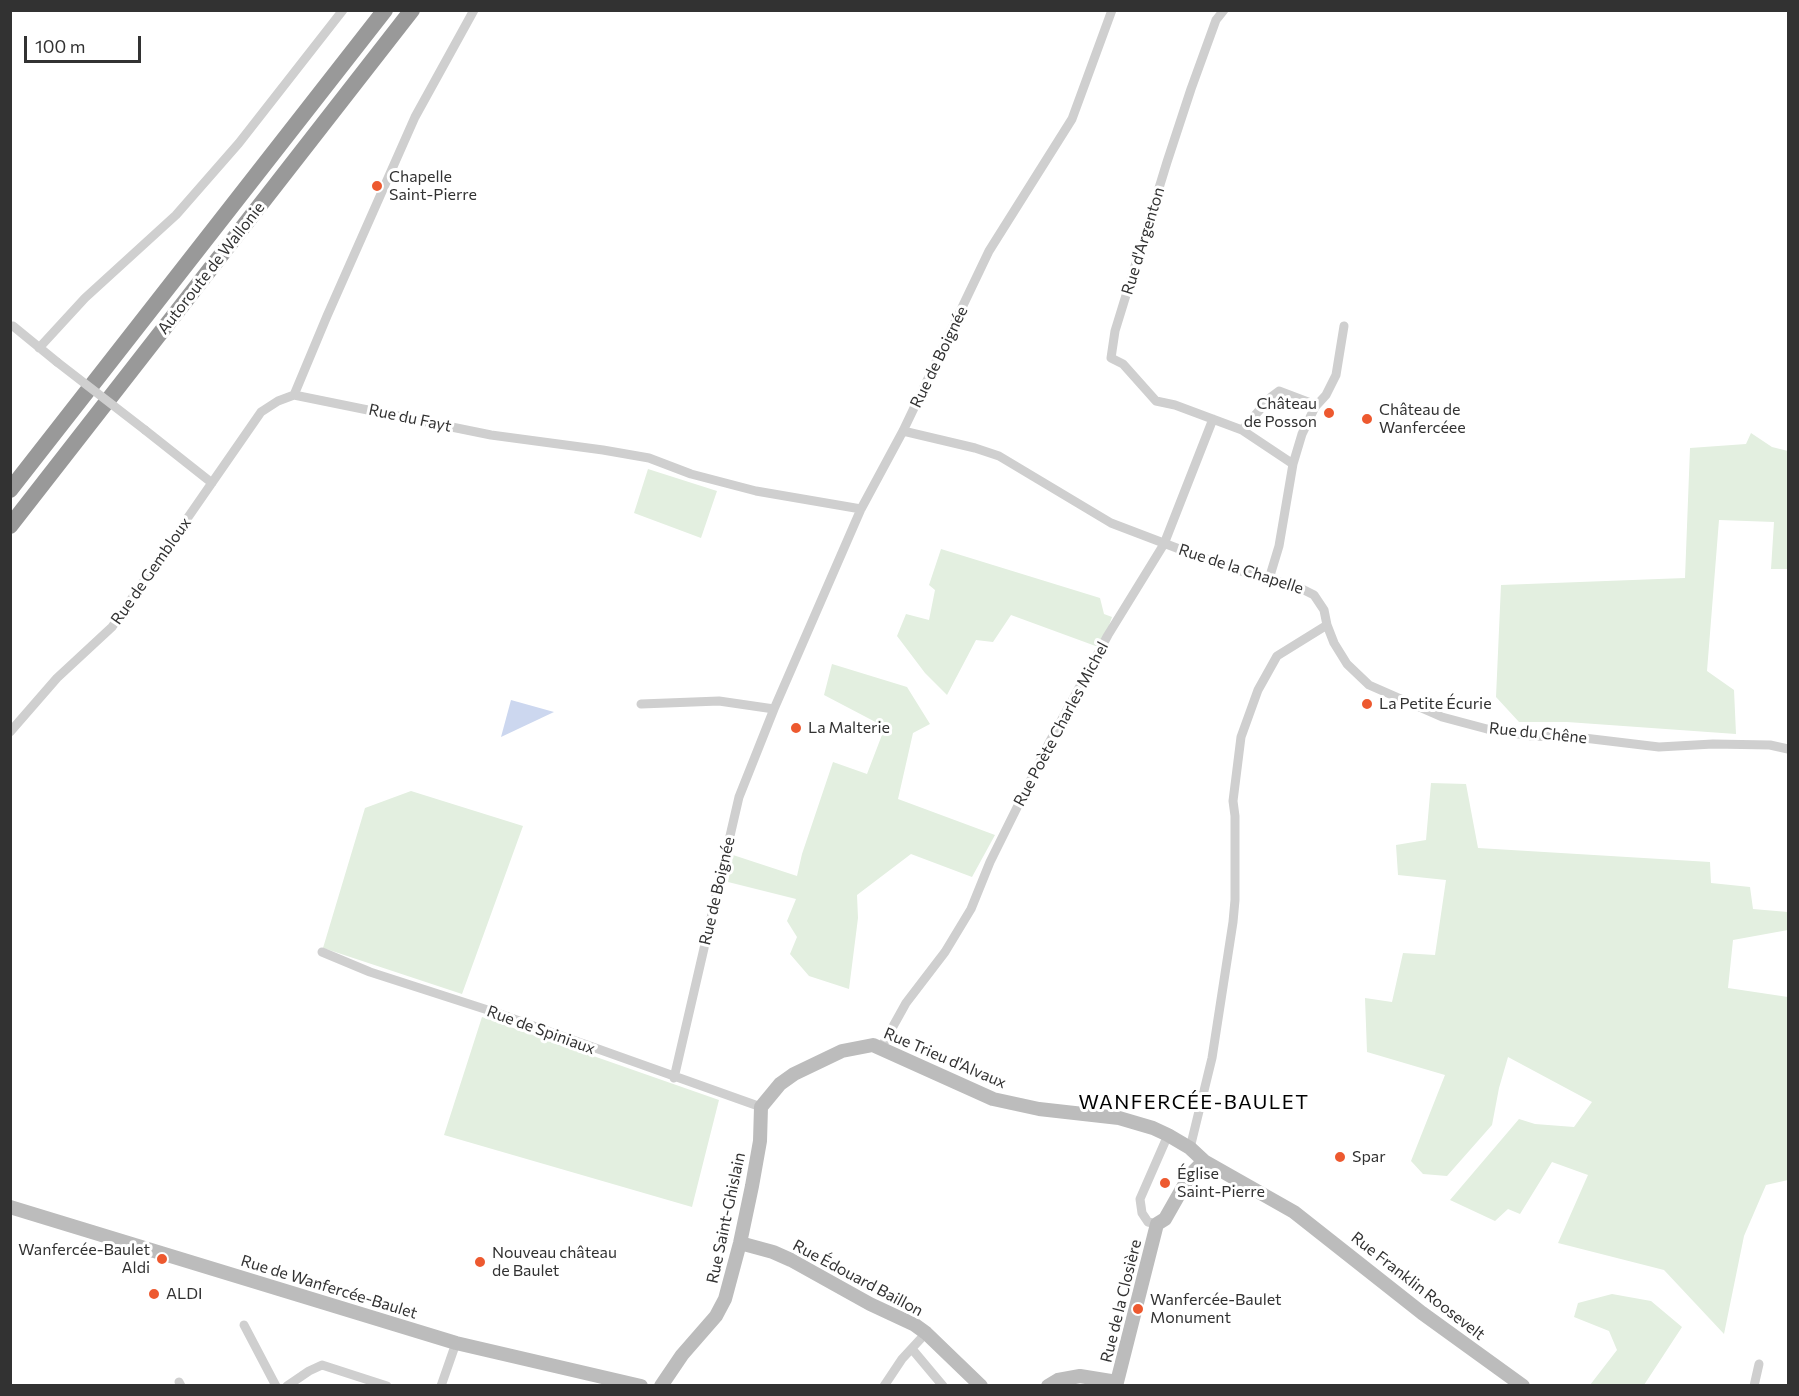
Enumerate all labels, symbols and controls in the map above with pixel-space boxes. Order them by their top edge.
scale bar [27,24,144,62]
text: 100 m [35,35,85,57]
place label: Chapelle Saint-Pierre [389,167,477,205]
marker: Chapelle Saint-Pierre [370,179,384,193]
street label: Rue d'Argenton [1118,185,1168,297]
street label: Autoroute de Wallonie [153,198,269,338]
street label: Rue de Boignée [906,303,972,411]
place label: Château de Posson [1244,394,1317,432]
street label: Rue du Fayt [367,400,453,436]
place label: Château de Wanfercéee [1379,400,1466,438]
marker: Château de Posson [1322,406,1336,420]
marker: Château de Wanfercéee [1360,412,1374,426]
street label: Rue de Gembloux [107,514,195,628]
street label: Rue de la Chapelle [1176,540,1306,598]
street label: Rue Poète Charles Michel [1009,639,1113,809]
place label: La Petite Écurie [1379,694,1492,714]
marker: La Petite Écurie [1360,697,1374,711]
place label: La Malterie [808,718,890,738]
street label: Rue du Chêne [1488,718,1588,748]
marker: La Malterie [789,721,803,735]
street label: Rue de Boignée [695,835,739,947]
street label: Rue de Spiniaux [484,1002,598,1058]
street label: Rue Trieu d'Alvaux [881,1023,1009,1093]
district label: WANFERCÉE-BAULET [1079,1090,1309,1114]
place label: Spar [1352,1147,1386,1167]
marker: Spar [1333,1150,1347,1164]
street label: Rue Saint-Ghislain [703,1151,749,1285]
place label: Église Saint-Pierre [1177,1164,1265,1202]
marker: Église Saint-Pierre [1158,1176,1172,1190]
street label: Rue Franklin Roosevelt [1347,1228,1489,1344]
street label: Rue Édouard Baillon [790,1236,926,1320]
street label: Rue de la Closière [1096,1237,1146,1365]
place label: Wanfercée-Baulet Aldi [18,1240,150,1278]
place label: Nouveau château de Baulet [492,1243,617,1281]
street label: Rue de Wanfercée-Baulet [238,1251,420,1323]
marker: Wanfercée-Baulet Aldi [155,1252,169,1266]
marker: Nouveau château de Baulet [473,1255,487,1269]
place label: ALDI [166,1284,202,1304]
marker: ALDI [147,1287,161,1301]
place label: Wanfercée-Baulet Monument [1150,1290,1282,1328]
marker: Wanfercée-Baulet Monument [1131,1302,1145,1316]

